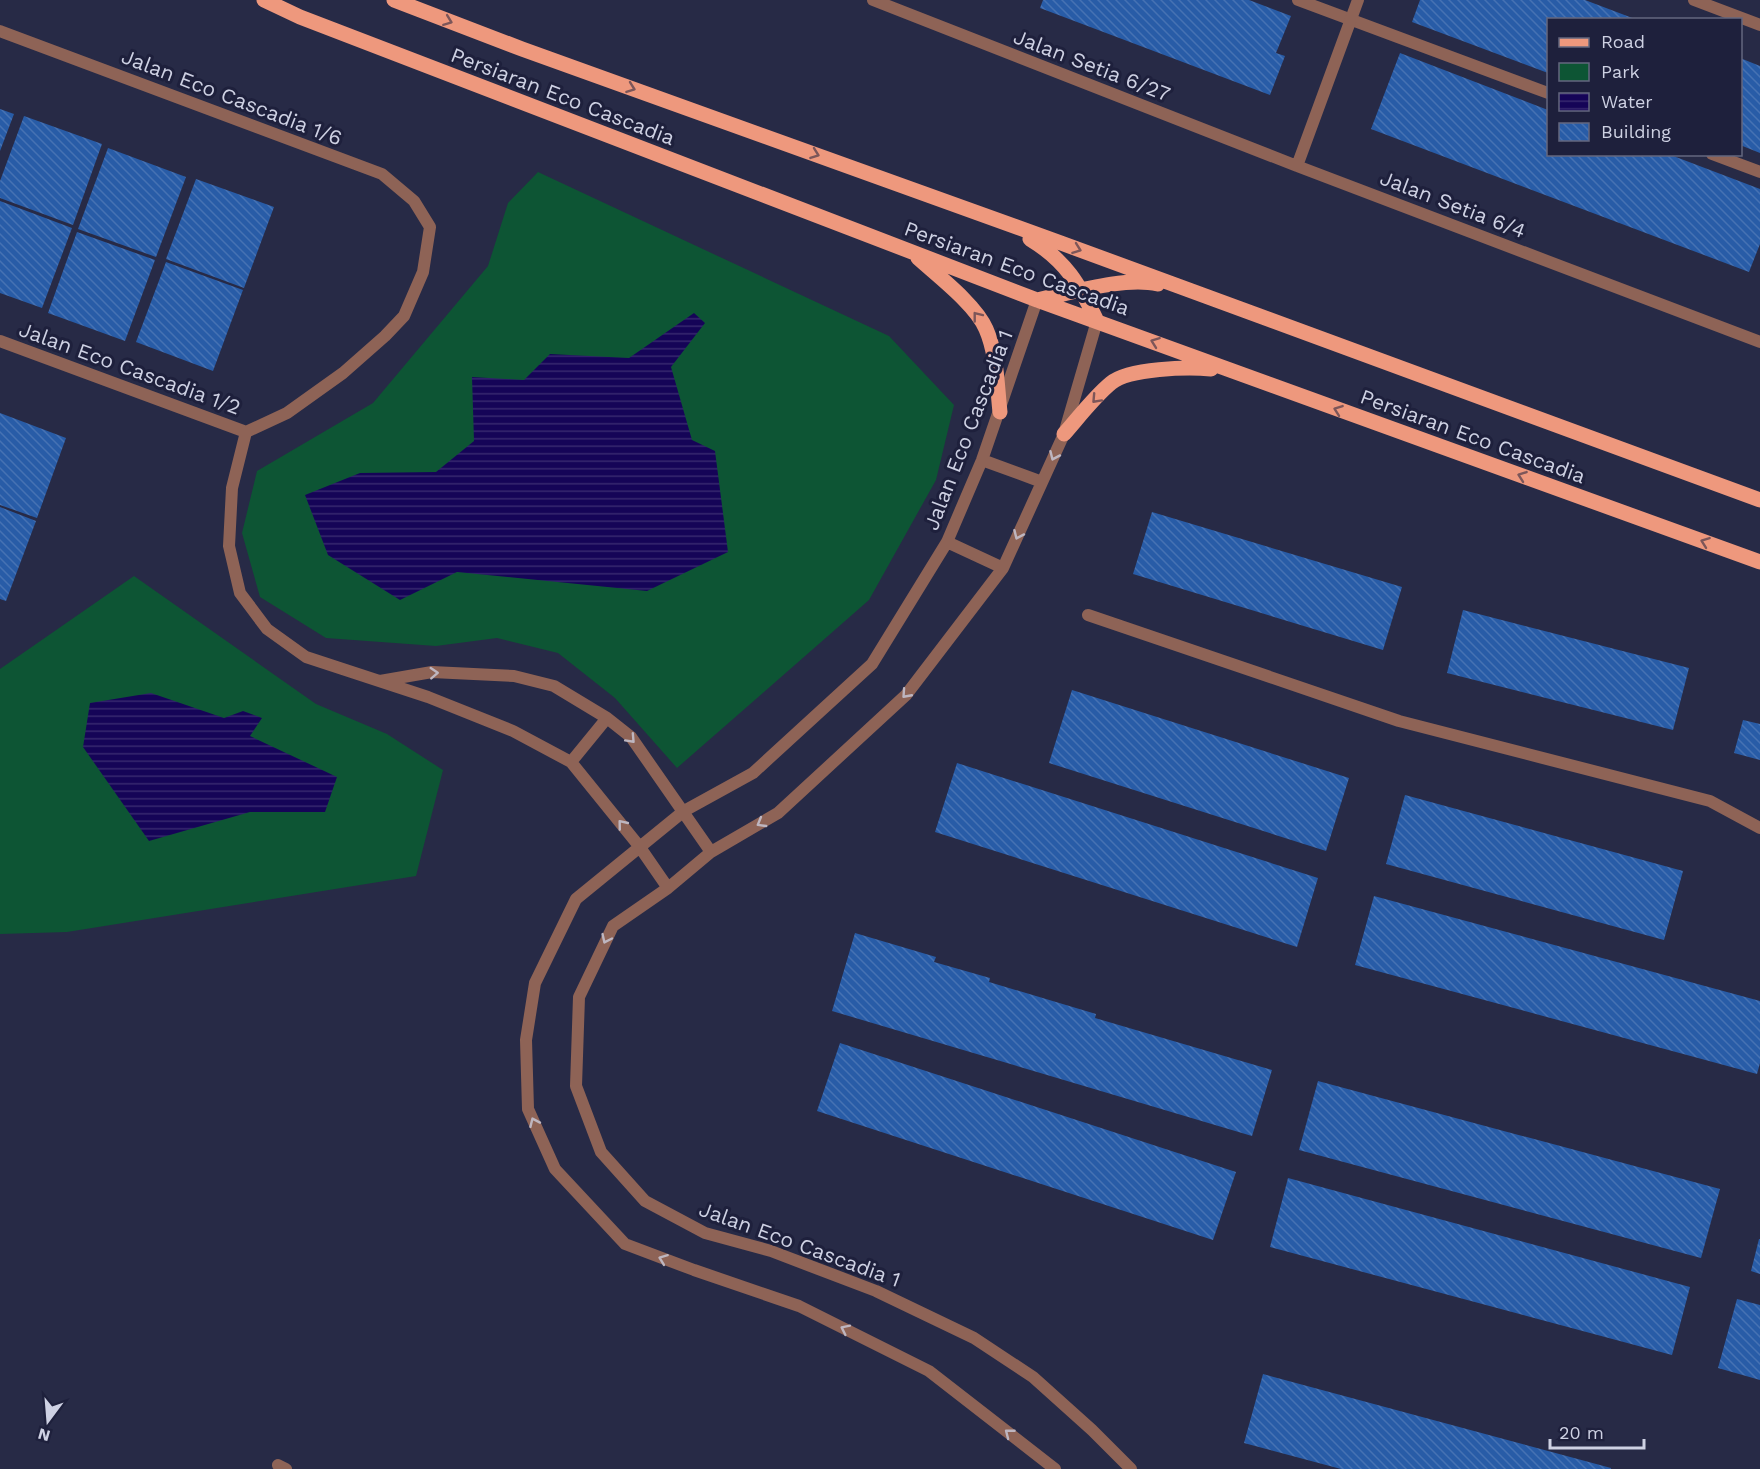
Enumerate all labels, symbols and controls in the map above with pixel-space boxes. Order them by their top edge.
one-way arrow [442,14,453,26]
legend [1547,18,1742,156]
street label: Jalan Setia 6/27 [1010,24,1174,106]
text: Road [1601,31,1645,52]
street label: Persiaran Eco Cascadia [447,42,679,150]
street label: Jalan Eco Cascadia 1/6 [118,43,346,151]
text: Park [1601,61,1640,82]
one-way arrow [625,81,636,94]
text: Water [1601,91,1653,112]
text: Building [1601,121,1671,142]
one-way arrow [809,147,820,160]
street label: Jalan Setia 6/4 [1377,165,1529,243]
street label: Persiaran Eco Cascadia [901,216,1133,320]
one-way arrow [1071,242,1082,254]
one-way arrow [973,312,984,323]
street label: Jalan Eco Cascadia 1/2 [16,316,244,420]
street label: Jalan Eco Cascadia 1 [918,326,1018,534]
one-way arrow [1150,337,1161,350]
street label: Persiaran Eco Cascadia [1357,384,1589,488]
one-way arrow [1092,392,1103,403]
one-way arrow [1333,404,1344,417]
one-way arrow [1049,450,1061,461]
one-way arrow [1517,470,1527,483]
one-way arrow [1013,529,1025,540]
one-way arrow [1700,537,1711,549]
one-way arrow [429,666,438,679]
one-way arrow [902,687,913,697]
one-way arrow [624,732,635,743]
one-way arrow [757,816,767,828]
one-way arrow [618,820,629,831]
one-way arrow [602,932,614,943]
one-way arrow [530,1117,542,1128]
street label: Jalan Eco Cascadia 1 [696,1196,904,1292]
one-way arrow [658,1254,669,1266]
one-way arrow [840,1324,851,1336]
north arrow [18,1391,78,1451]
scale bar [1550,1412,1644,1450]
text: 20 m [1559,1422,1604,1443]
text: N [36,1424,52,1446]
one-way arrow [1004,1429,1015,1440]

